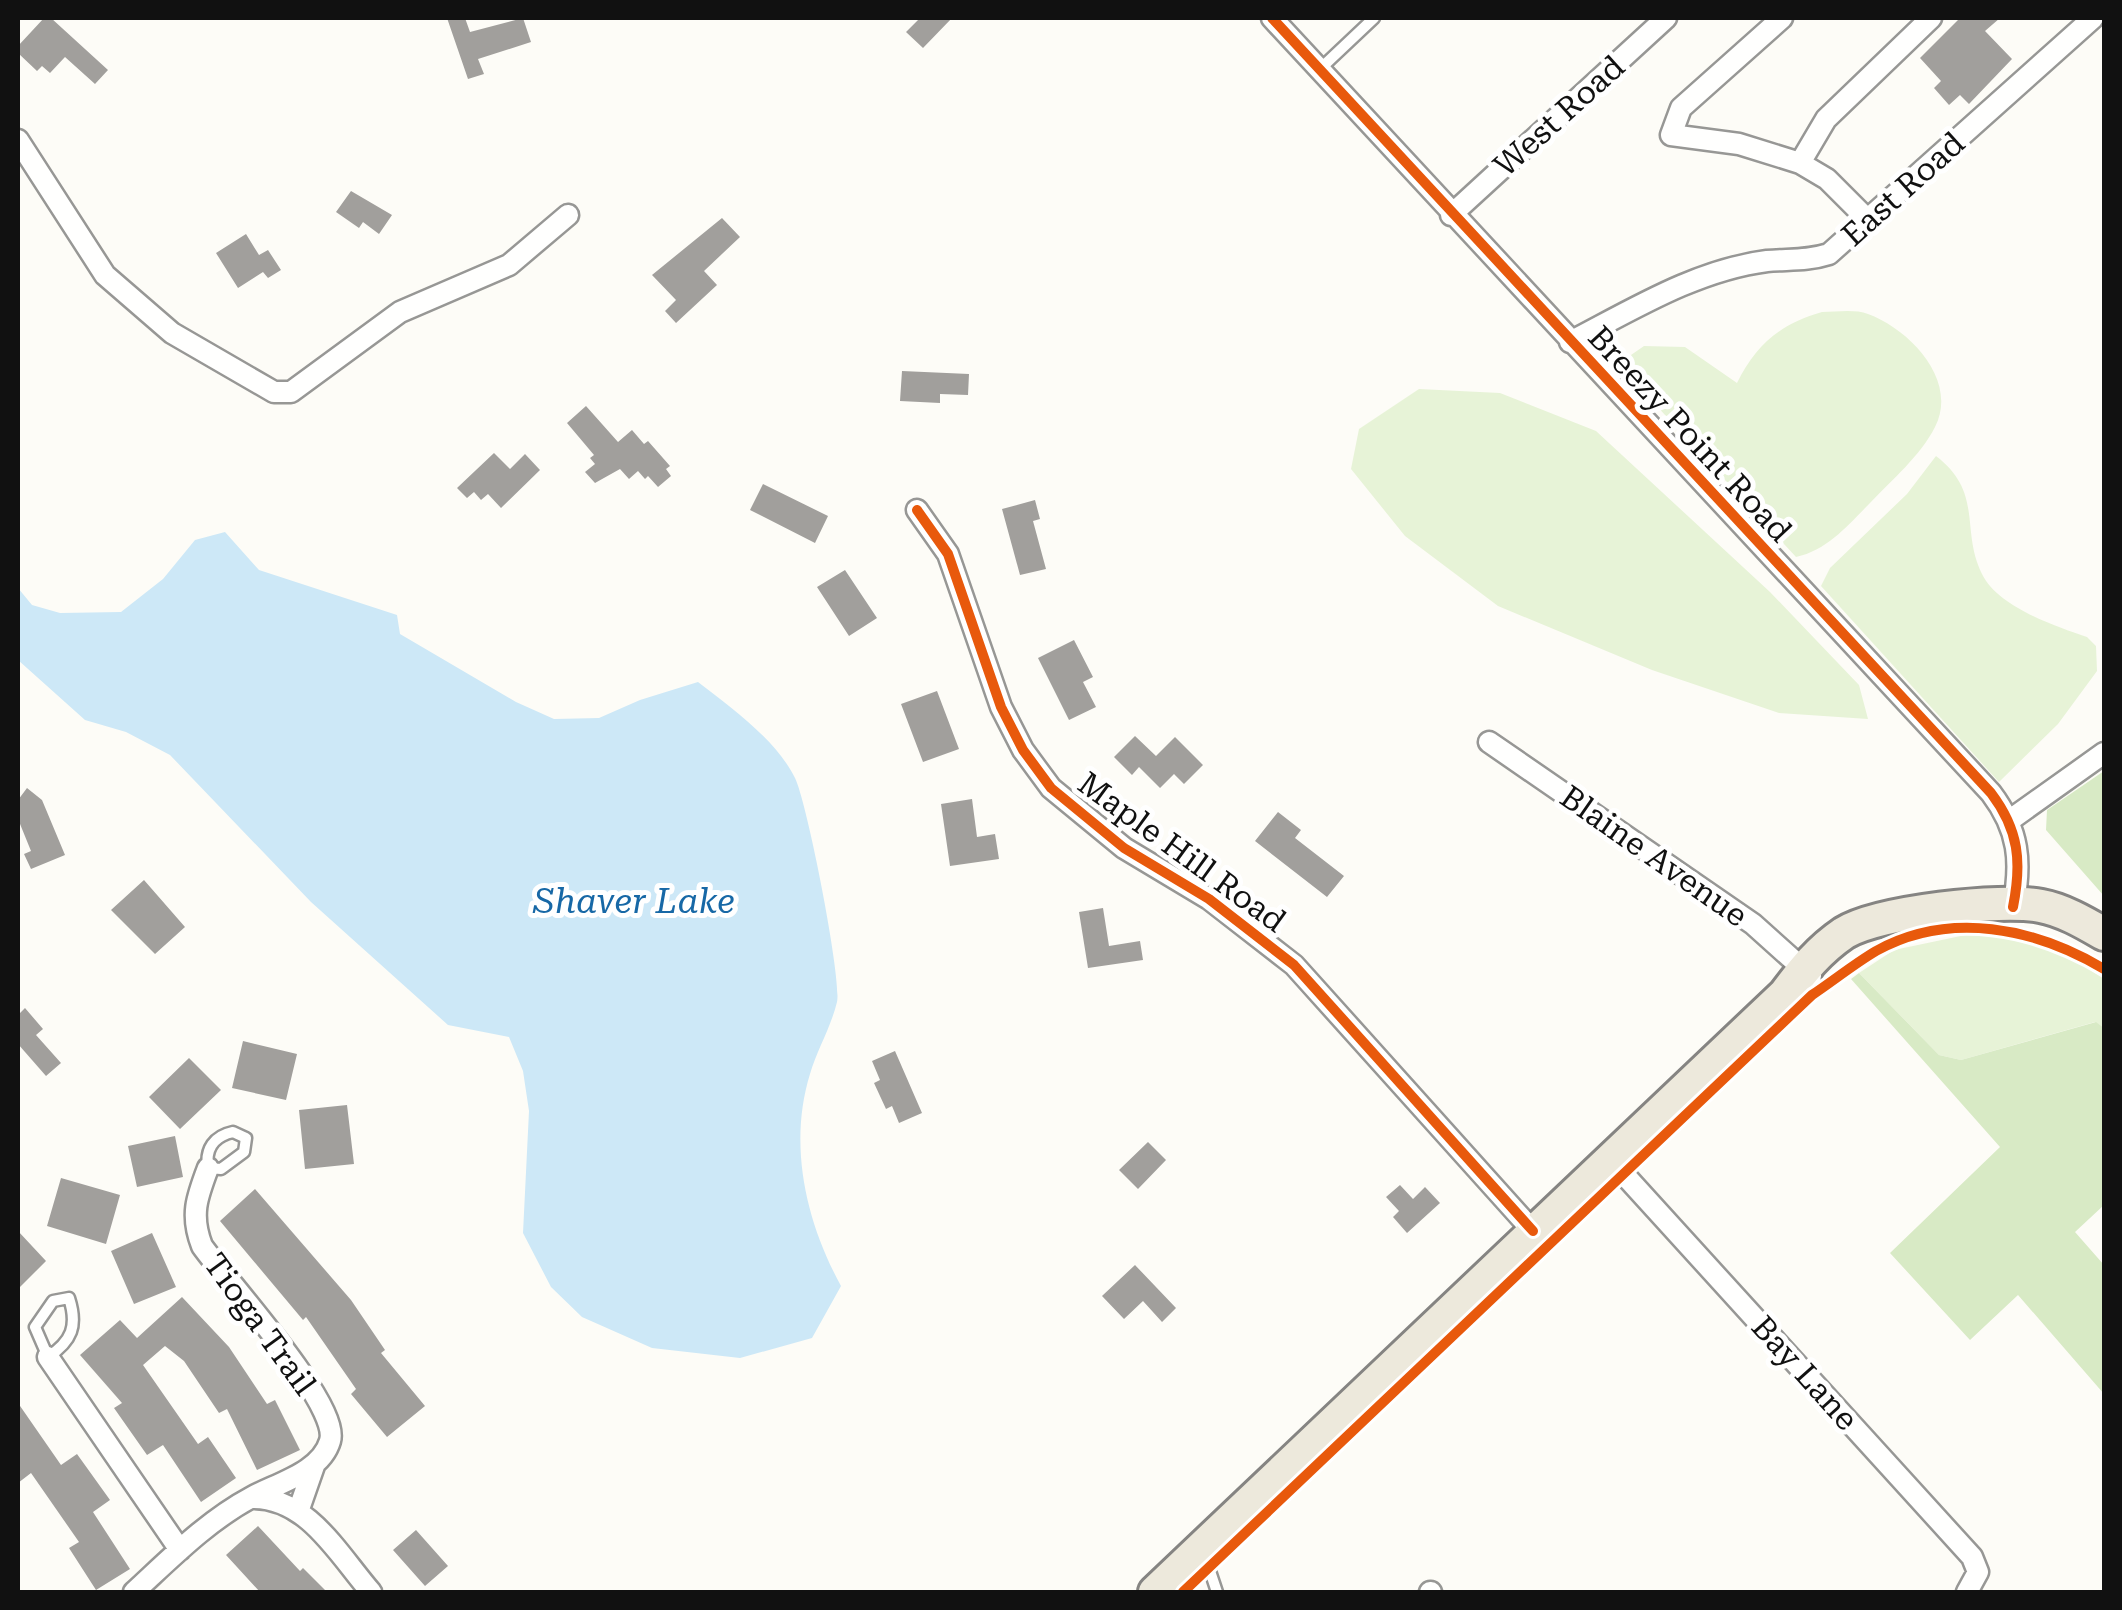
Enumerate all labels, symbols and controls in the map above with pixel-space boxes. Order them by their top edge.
street label: West Road [1486,47,1632,185]
street label: East Road [1834,124,1972,254]
street label: Breezy Point Road [1580,318,1800,550]
street label: Maple Hill Road [1071,764,1293,940]
street label: Blaine Avenue [1553,777,1755,935]
water label: Shaver Lake [532,881,735,922]
street label: Tioga Trail [196,1246,324,1402]
street label: Bay Lane [1744,1308,1866,1438]

